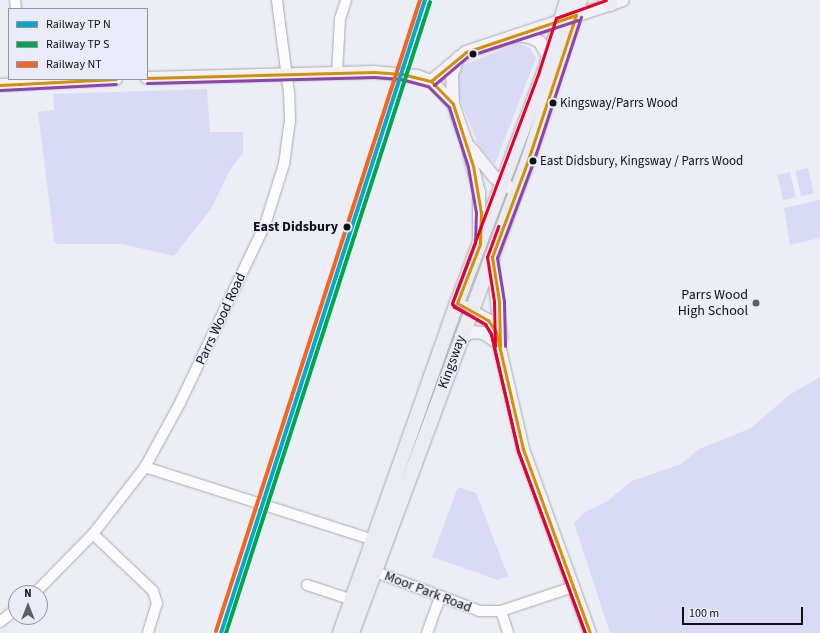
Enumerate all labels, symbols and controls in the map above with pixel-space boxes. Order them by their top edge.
legend [8,8,148,80]
text: Railway TP N [46,16,111,33]
text: Railway TP S [46,36,109,53]
unlabelled marker [468,49,478,59]
text: Railway NT [46,56,102,73]
place label: Kingsway/Parrs Wood [560,95,678,111]
marker: Kingsway/Parrs Wood [548,98,558,108]
place label: East Didsbury, Kingsway / Parrs Wood [540,153,743,169]
marker: East Didsbury, Kingsway / Parrs Wood [528,156,538,166]
place label: East Didsbury [253,219,338,235]
marker: East Didsbury [341,221,353,233]
street label: Parrs Wood Road [192,270,250,368]
place label: Parrs Wood High School [678,287,748,320]
marker: Parrs Wood High School [751,298,761,308]
street label: Kingsway [435,333,469,391]
street label: Moor Park Road [382,568,474,616]
north arrow [8,585,48,625]
text: N [24,586,32,601]
scale bar [684,599,805,625]
text: 100 m [689,605,719,622]

